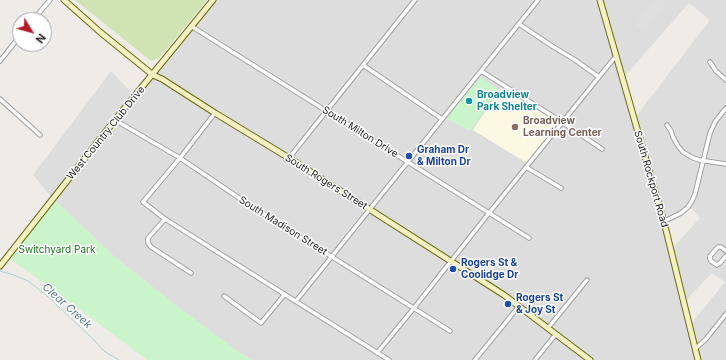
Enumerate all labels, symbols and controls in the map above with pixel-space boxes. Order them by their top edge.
north arrow [12,12,52,52]
text: N [33,31,49,46]
street label: West Country Club Drive [65,84,147,182]
place label: Broadview Park Shelter [477,89,537,112]
marker: Broadview Park Shelter [464,96,474,106]
street label: South Milton Drive [320,104,400,160]
place label: Broadview Learning Center [523,115,602,138]
marker: Broadview Learning Center [510,122,520,132]
street label: South Rockport Road [631,129,671,229]
place label: Graham Dr & Milton Dr [417,144,471,168]
marker: Graham Dr & Milton Dr [404,151,414,161]
street label: South Rogers Street [283,152,369,212]
street label: South Madison Street [237,194,329,258]
park label: Switchyard Park [19,244,95,256]
place label: Rogers St & Coolidge Dr [461,257,518,280]
marker: Rogers St & Coolidge Dr [448,264,458,274]
water label: Clear Creek [40,280,94,332]
place label: Rogers St & Joy St [516,292,563,316]
marker: Rogers St & Joy St [503,299,513,309]

